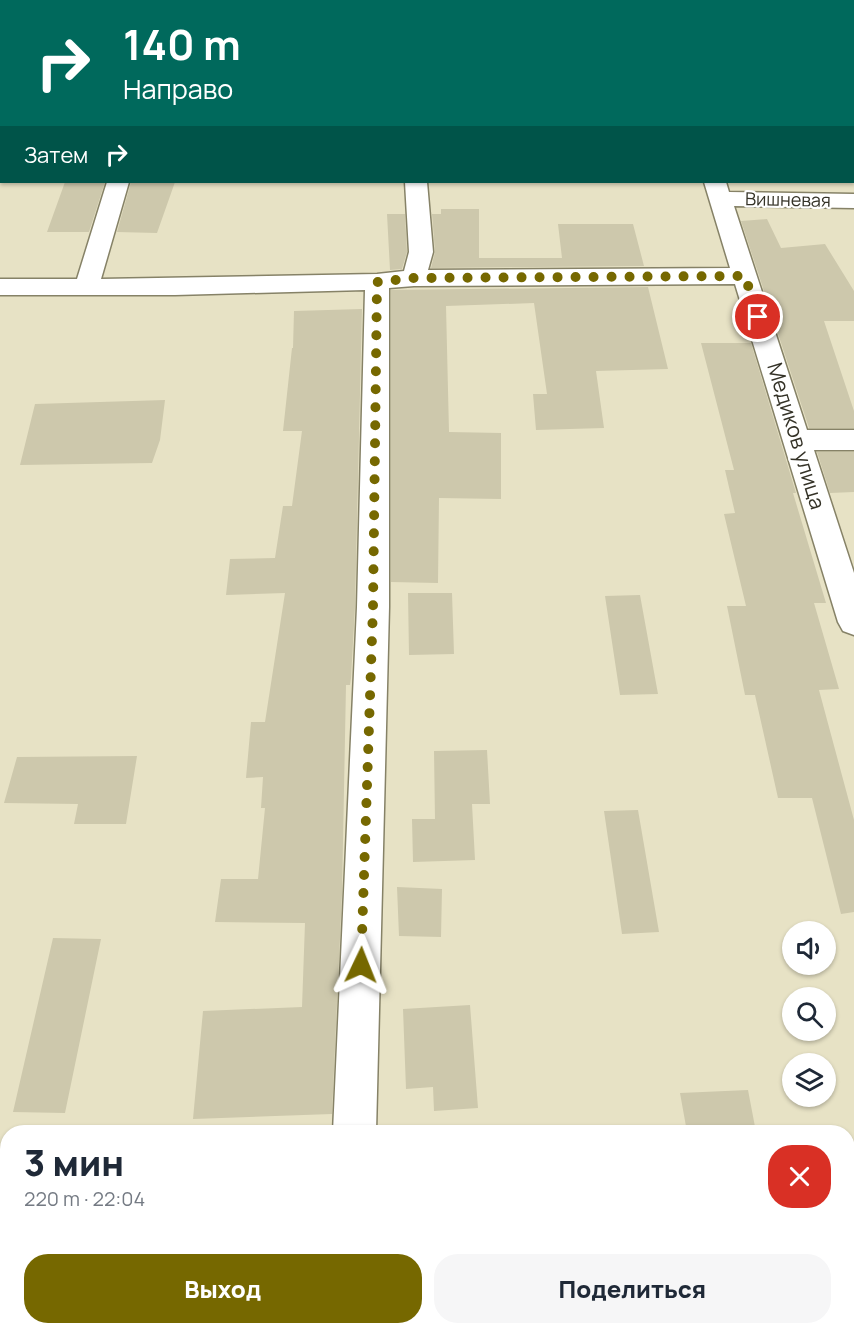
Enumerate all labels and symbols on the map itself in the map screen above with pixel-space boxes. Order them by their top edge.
street label: Вишневая [745,186,831,212]
pin [732,291,783,342]
street label: Медиков улица [761,359,833,512]
position arrow [329,933,393,997]

